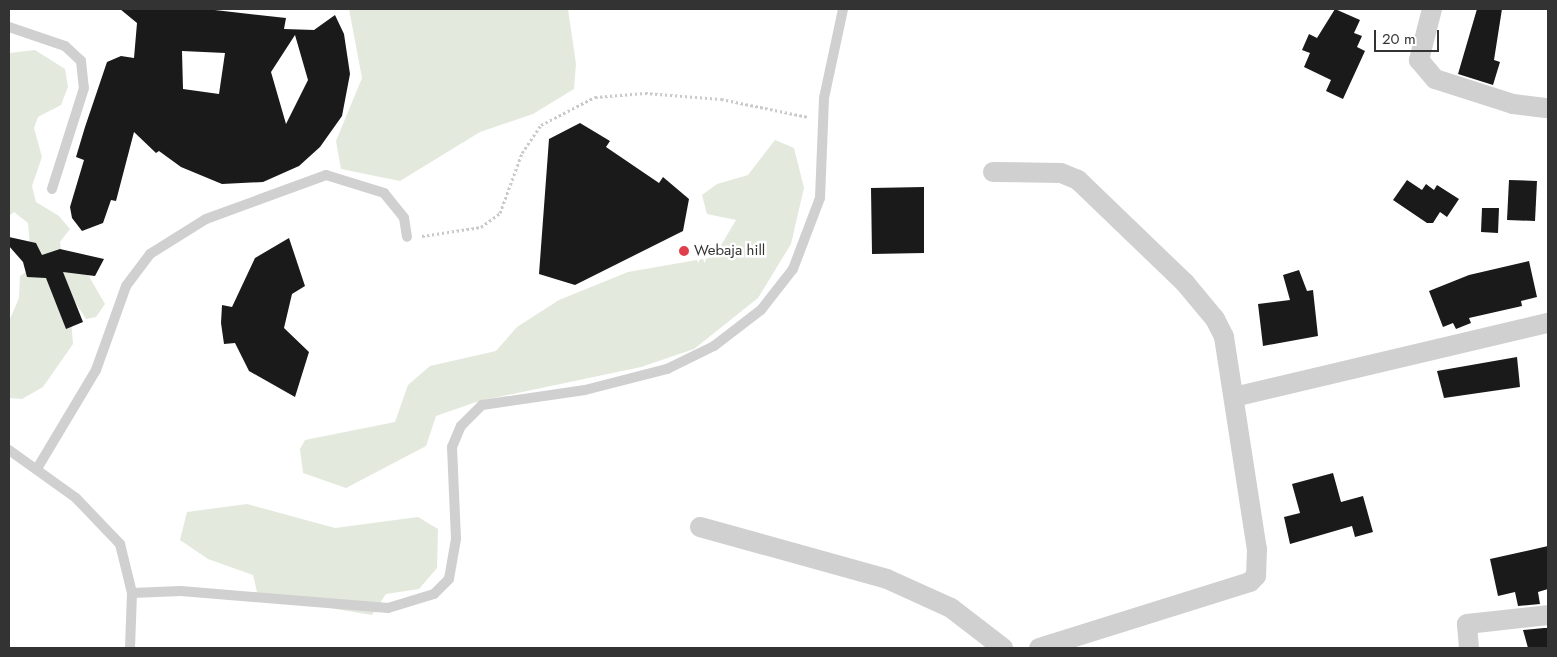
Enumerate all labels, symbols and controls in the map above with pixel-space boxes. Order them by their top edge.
scale bar [1377,20,1442,52]
text: 20 m [1382,28,1416,50]
place label: Webaja hill [694,242,765,260]
marker: Webaja hill [678,245,690,257]

